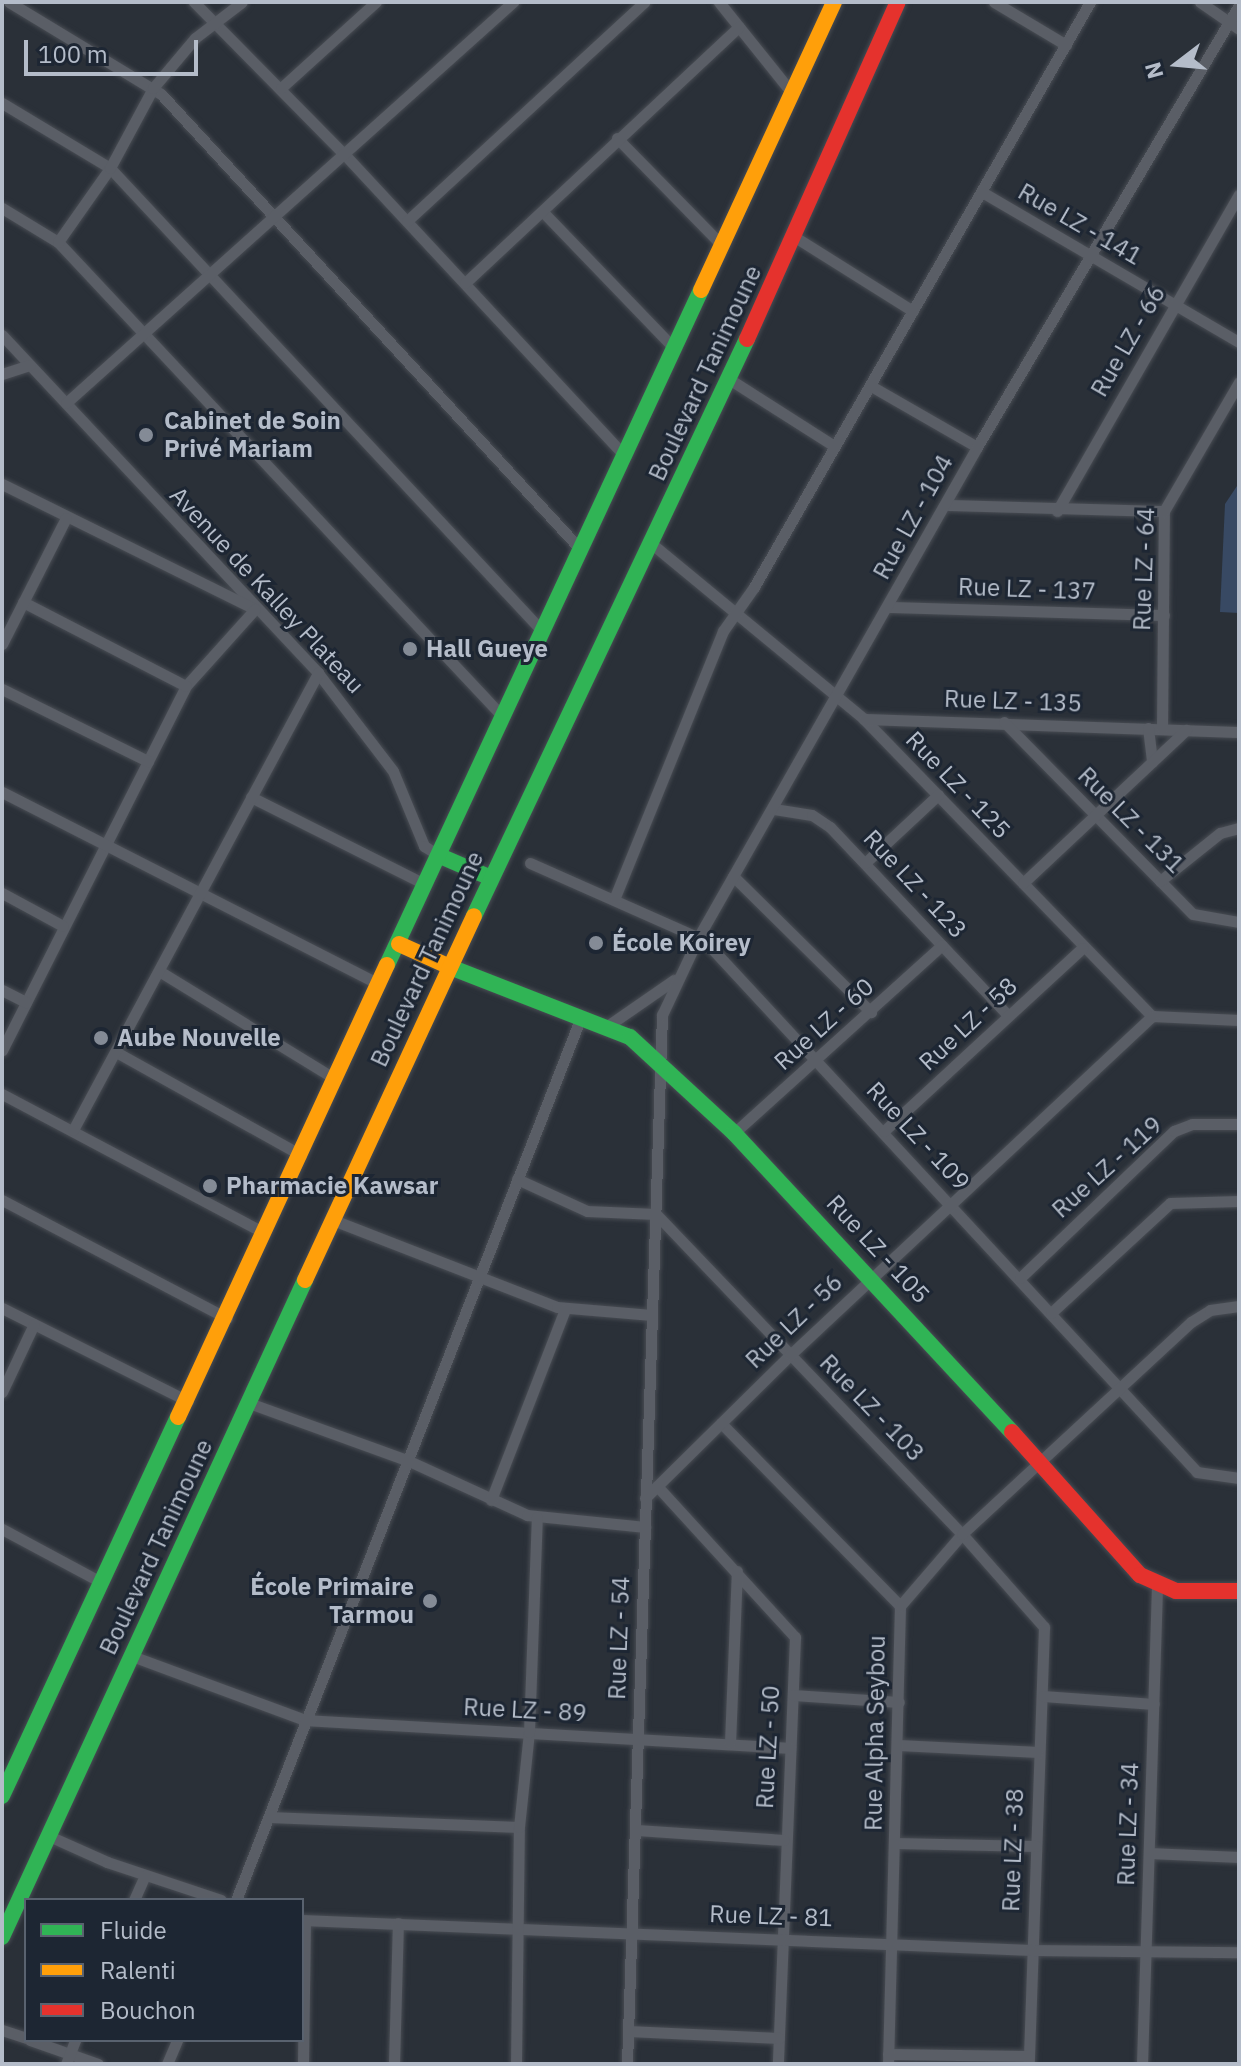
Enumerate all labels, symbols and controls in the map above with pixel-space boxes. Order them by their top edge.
scale bar [28,24,202,74]
north arrow [1137,24,1217,104]
text: 100 m [38,38,108,70]
text: N [1137,59,1170,82]
street label: Rue LZ - 141 [1013,177,1147,271]
street label: Boulevard Tanimoune [642,261,768,485]
street label: Rue LZ - 66 [1085,280,1171,402]
place label: Cabinet de Soin Privé Mariam [164,407,341,463]
marker: Cabinet de Soin Privé Mariam [135,424,157,446]
street label: Rue LZ - 104 [867,450,959,584]
street label: Avenue de Kalley Plateau [164,481,370,699]
street label: Rue LZ - 64 [1127,507,1161,631]
street label: Rue LZ - 137 [958,572,1096,606]
place label: Hall Gueye [426,635,548,663]
marker: Hall Gueye [401,640,419,658]
street label: Rue LZ - 135 [944,684,1082,718]
street label: Rue LZ - 125 [900,725,1016,845]
street label: Rue LZ - 131 [1072,761,1190,879]
street label: Rue LZ - 123 [857,824,973,944]
street label: Boulevard Tanimoune [364,847,490,1071]
place label: École Koirey [612,929,751,957]
marker: École Koirey [587,934,605,952]
street label: Rue LZ - 58 [913,971,1023,1077]
street label: Rue LZ - 60 [768,972,880,1076]
place label: Aube Nouvelle [117,1024,281,1052]
marker: Aube Nouvelle [92,1029,110,1047]
street label: Rue LZ - 109 [860,1076,976,1196]
street label: Rue LZ - 119 [1046,1110,1168,1224]
place label: Pharmacie Kawsar [226,1172,438,1200]
marker: Pharmacie Kawsar [201,1177,219,1195]
street label: Rue LZ - 105 [820,1189,936,1309]
street label: Rue LZ - 56 [740,1268,848,1374]
street label: Rue LZ - 103 [814,1348,930,1468]
street label: Boulevard Tanimoune [93,1435,219,1659]
place label: École Primaire Tarmou [250,1573,414,1629]
street label: Rue LZ - 54 [602,1576,636,1700]
marker: École Primaire Tarmou [421,1592,439,1610]
street label: Rue Alpha Seybou [859,1635,891,1831]
street label: Rue LZ - 50 [750,1685,786,1809]
street label: Rue LZ - 89 [463,1692,587,1728]
street label: Rue LZ - 34 [1111,1762,1145,1886]
street label: Rue LZ - 38 [996,1788,1030,1912]
legend [24,1898,304,2042]
street label: Rue LZ - 81 [709,1899,833,1933]
text: Fluide [100,1914,167,1946]
text: Ralenti [100,1954,176,1986]
text: Bouchon [100,1994,196,2026]

